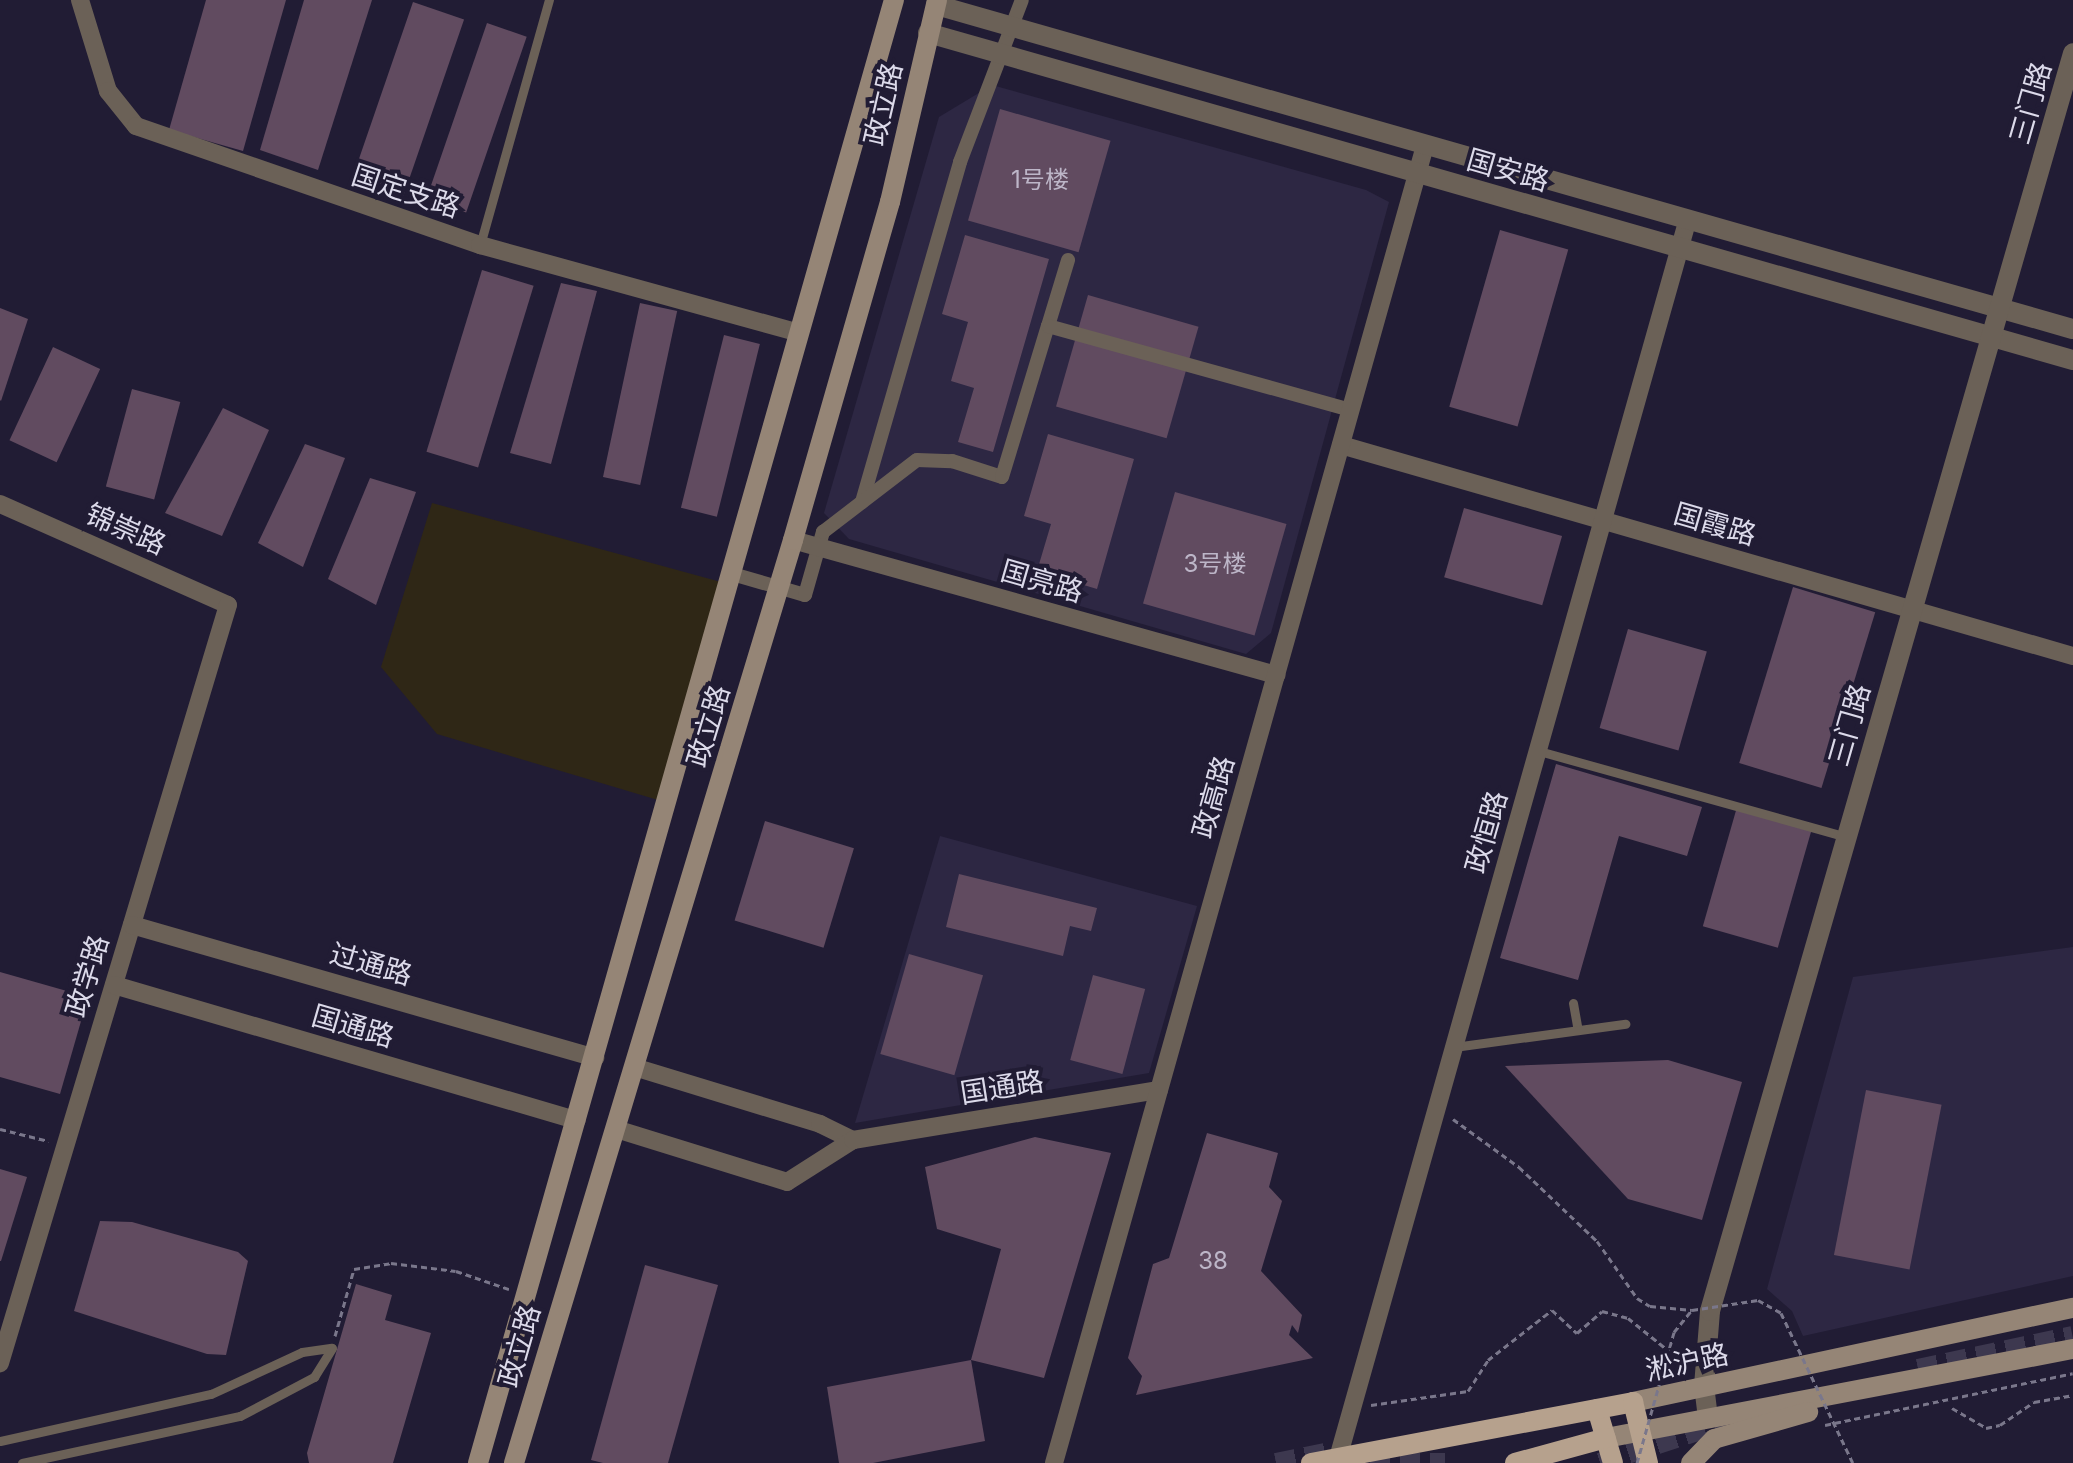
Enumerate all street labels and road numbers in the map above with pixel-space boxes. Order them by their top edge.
street label: 三门路 [2002,58,2058,148]
street label: 政立路 [857,59,909,149]
street label: 国安路 [1463,142,1553,198]
street label: 国定支路 [348,158,464,224]
street label: 国霞路 [1670,496,1760,552]
street label: 锦崇路 [81,497,171,561]
street label: 国亮路 [997,553,1087,609]
street label: 三门路 [1821,680,1877,770]
street label: 政立路 [680,681,736,771]
street label: 政高路 [1185,752,1241,842]
street label: 政恒路 [1458,787,1514,877]
street label: 政学路 [59,931,115,1021]
street label: 过通路 [326,936,416,992]
street label: 国通路 [308,998,398,1054]
street label: 国通路 [958,1064,1046,1110]
street label: 政立路 [491,1301,547,1391]
street label: 淞沪路 [1642,1337,1732,1387]

